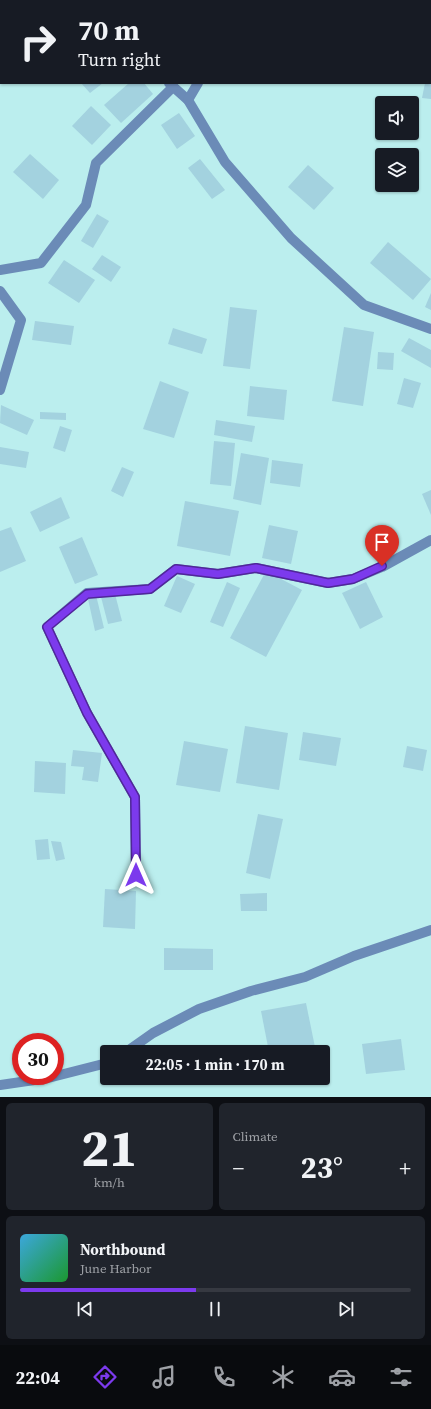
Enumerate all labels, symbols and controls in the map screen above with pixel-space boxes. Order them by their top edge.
text: 70 m [78,11,140,49]
icon: right [12,16,64,68]
text: Turn right [78,47,160,72]
map controls [375,96,419,192]
button: sound [375,96,419,140]
button: layers [375,148,419,192]
pin [365,525,399,566]
icon: arrive [371,531,393,553]
position arrow [115,854,157,896]
speed limit sign: 30 [12,1033,64,1085]
text: 22:05 · 1 min · 170 m [146,1054,285,1075]
text: 21 [81,1112,137,1183]
text: Climate [233,1128,278,1145]
text: 23° [301,1147,343,1188]
text: − [233,1153,244,1183]
text: + [399,1153,411,1183]
text: km/h [94,1174,125,1191]
text: Northbound [80,1239,165,1260]
text: June Harbor [80,1260,152,1277]
icon: previous [74,1298,96,1320]
icon: pause [204,1298,226,1320]
icon: next [335,1298,357,1320]
icon: directions [91,1363,119,1391]
icon: music [150,1363,178,1391]
icon: phone [210,1363,238,1391]
icon: climate [269,1363,297,1391]
icon: car [328,1363,356,1391]
icon: filters [387,1363,415,1391]
text: 22:04 [16,1365,60,1390]

